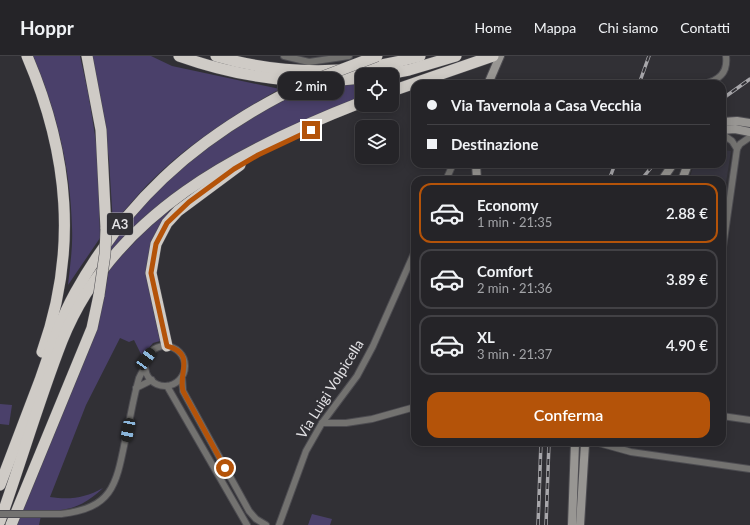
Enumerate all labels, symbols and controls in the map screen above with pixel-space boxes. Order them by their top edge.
text: Hoppr [20,16,74,39]
text: Home [475,19,512,36]
text: Mappa [534,19,576,36]
text: Chi siamo [598,19,658,36]
text: Contatti [680,19,730,36]
map controls [355,68,399,164]
button: locate [355,68,399,112]
callout: 2 min [278,72,344,100]
text: 2 min [295,78,327,94]
text: Via Tavernola a Casa Vecchia [451,96,642,114]
button: layers [355,120,399,164]
route end [302,121,320,139]
text: Destinazione [451,135,538,153]
icon: car [429,195,465,231]
text: Economy [477,196,538,214]
text: 2.88 € [666,204,708,222]
road number: A3 [107,213,133,235]
text: 1 min · 21:35 [477,214,552,230]
icon: car [429,261,465,297]
text: Comfort [477,262,533,280]
text: 3.89 € [666,270,708,288]
text: 2 min · 21:36 [477,280,552,296]
icon: car [429,327,465,363]
text: XL [477,328,495,346]
street label: Via Luigi Volpicella [292,336,367,441]
text: 4.90 € [666,336,708,354]
car [134,346,158,372]
text: 3 min · 21:37 [477,346,552,362]
button: Conferma [427,392,710,438]
car [120,417,136,443]
route start [216,459,234,477]

